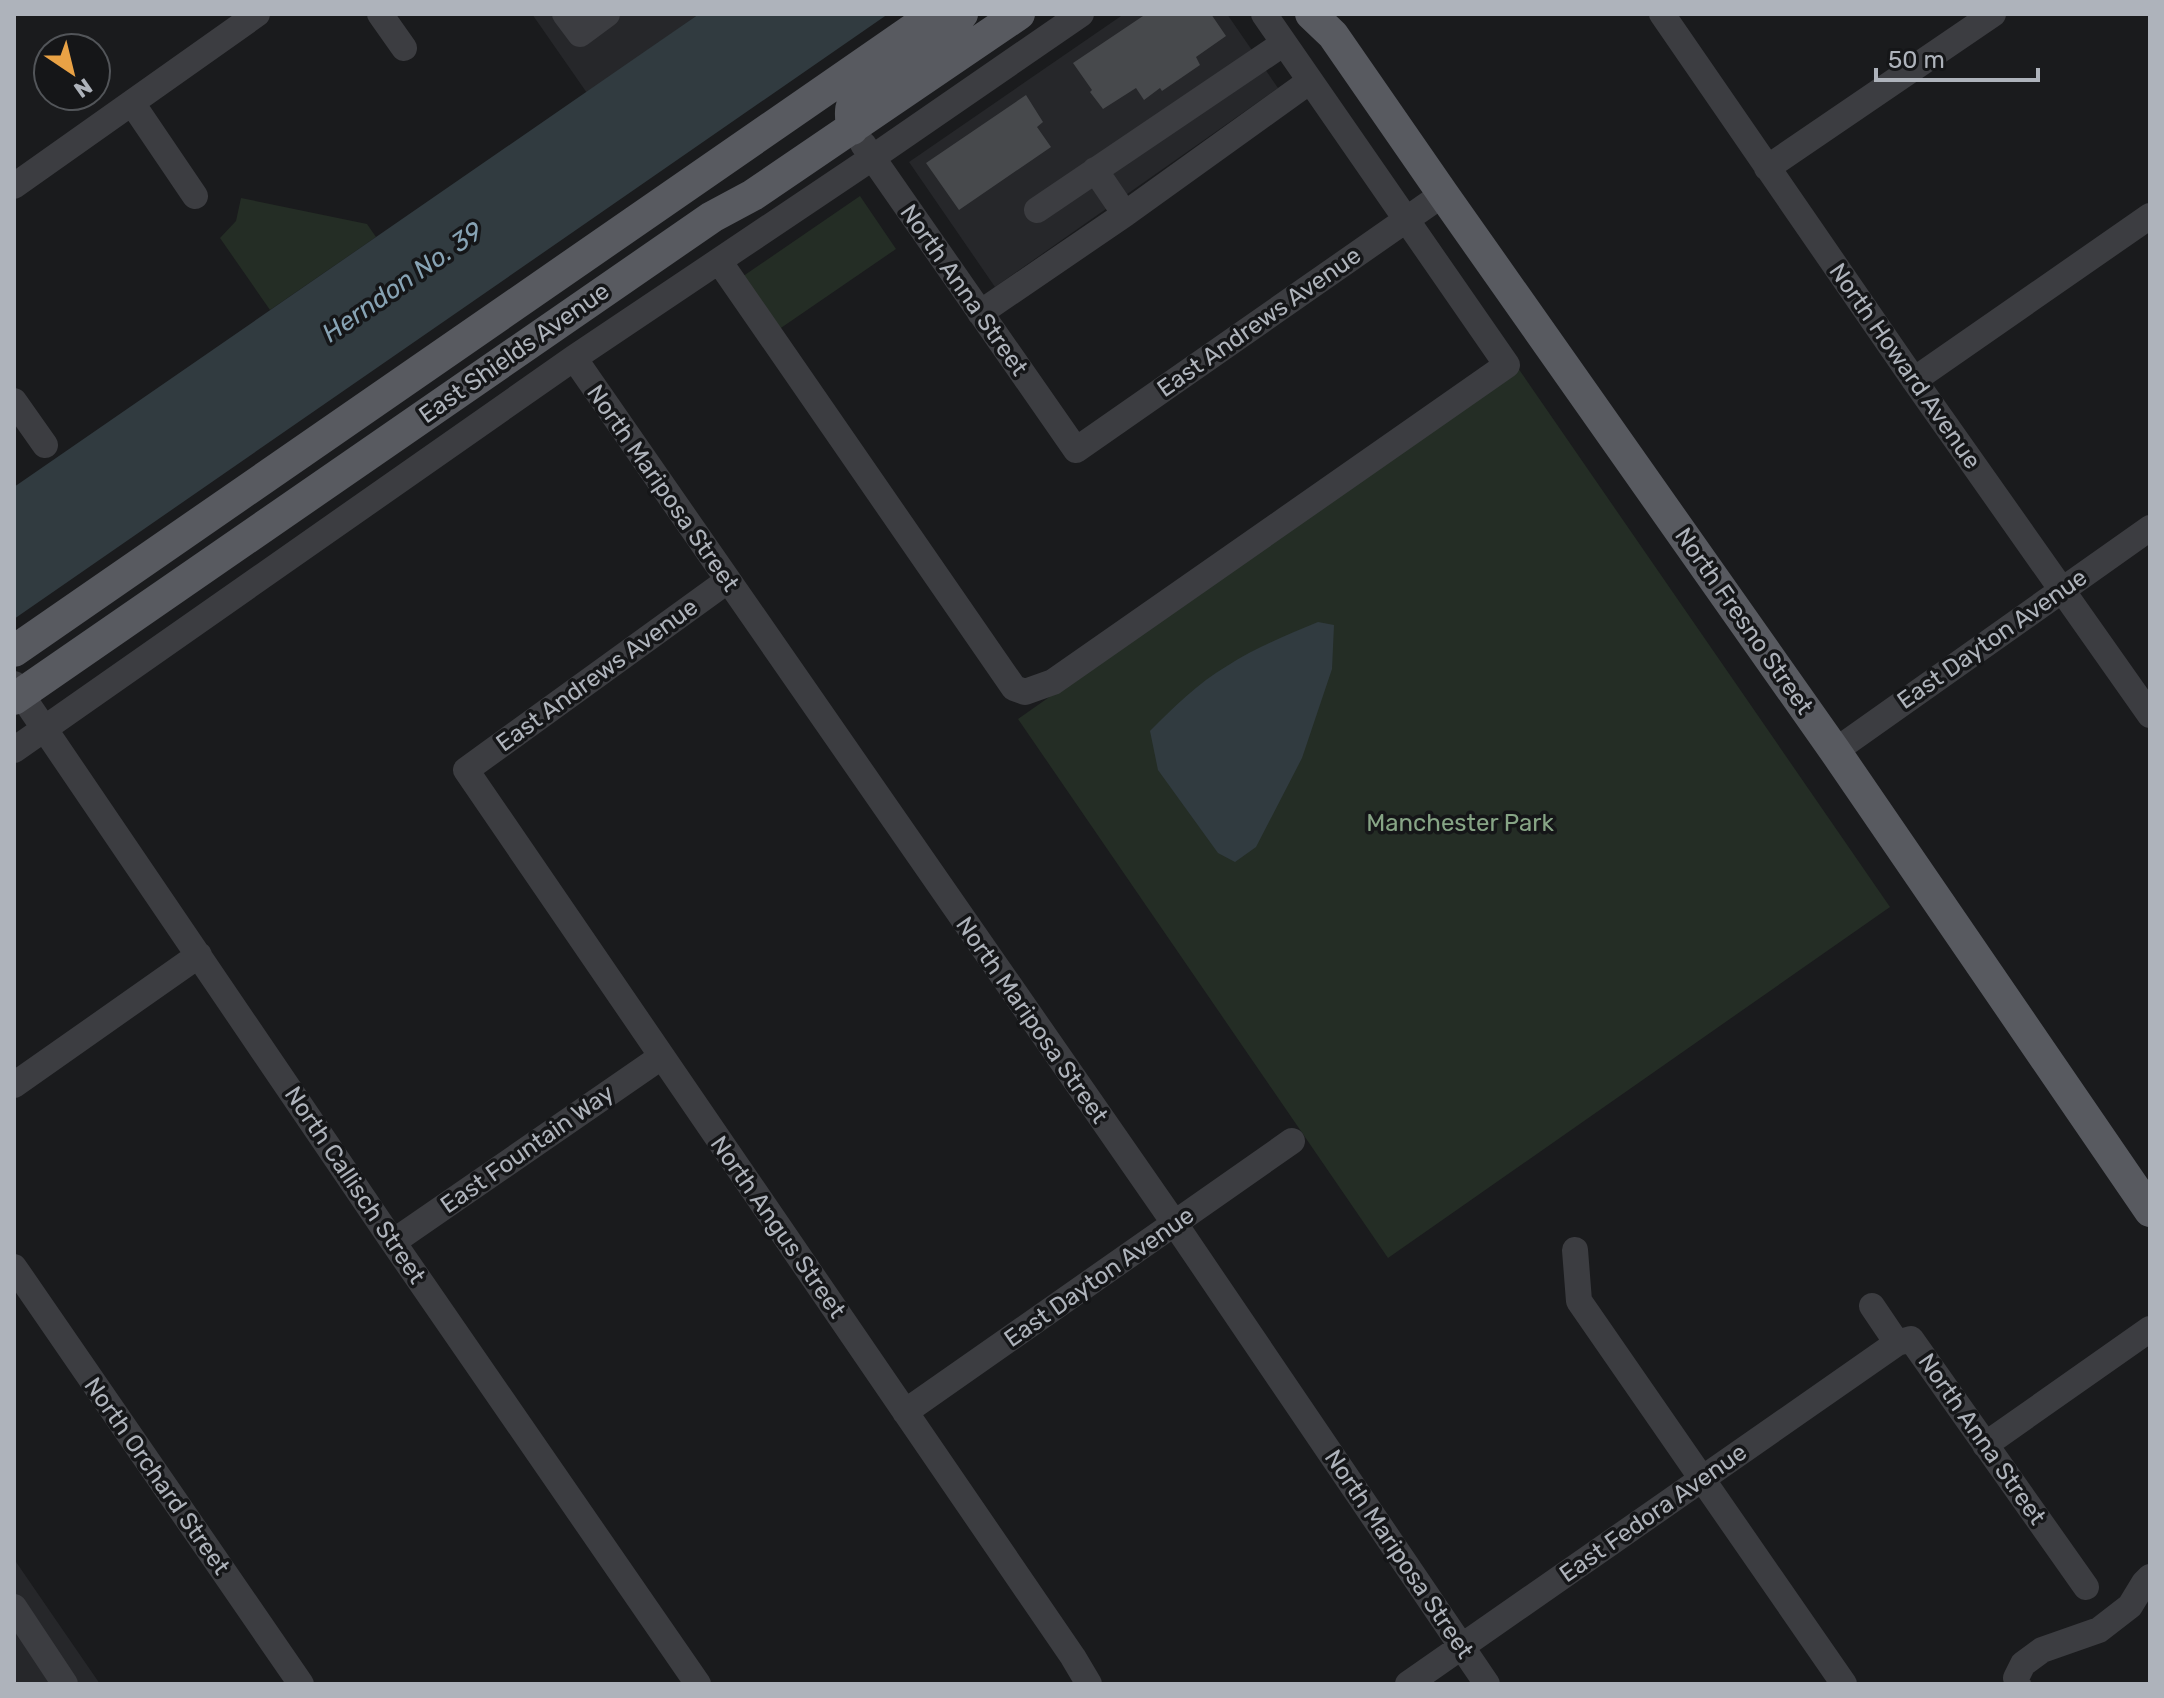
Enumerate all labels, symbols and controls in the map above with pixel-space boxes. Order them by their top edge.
north arrow [32,32,112,112]
scale bar [1876,32,2038,82]
text: 50 m [1888,46,1945,74]
text: N [69,72,97,104]
street label: North Anna Street [894,199,1034,381]
water label: Herndon No. 39 [316,215,489,349]
street label: East Andrews Avenue [1152,241,1366,403]
street label: North Howard Avenue [1823,258,1987,474]
street label: East Shields Avenue [414,277,614,429]
street label: North Mariposa Street [581,379,745,597]
street label: North Fresno Street [1669,522,1819,720]
street label: East Dayton Avenue [1892,563,2092,715]
street label: East Andrews Avenue [491,593,703,757]
park label: Manchester Park [1366,809,1554,837]
street label: North Mariposa Street [950,911,1114,1129]
street label: East Fountain Way [435,1079,619,1219]
street label: North Callisch Street [279,1081,431,1289]
street label: North Angus Street [705,1131,851,1323]
street label: East Dayton Avenue [999,1201,1199,1353]
street label: North Anna Street [1912,1348,2052,1530]
street label: North Orchard Street [78,1372,236,1580]
street label: East Fedora Avenue [1554,1438,1752,1588]
street label: North Mariposa Street [1319,1444,1479,1664]

